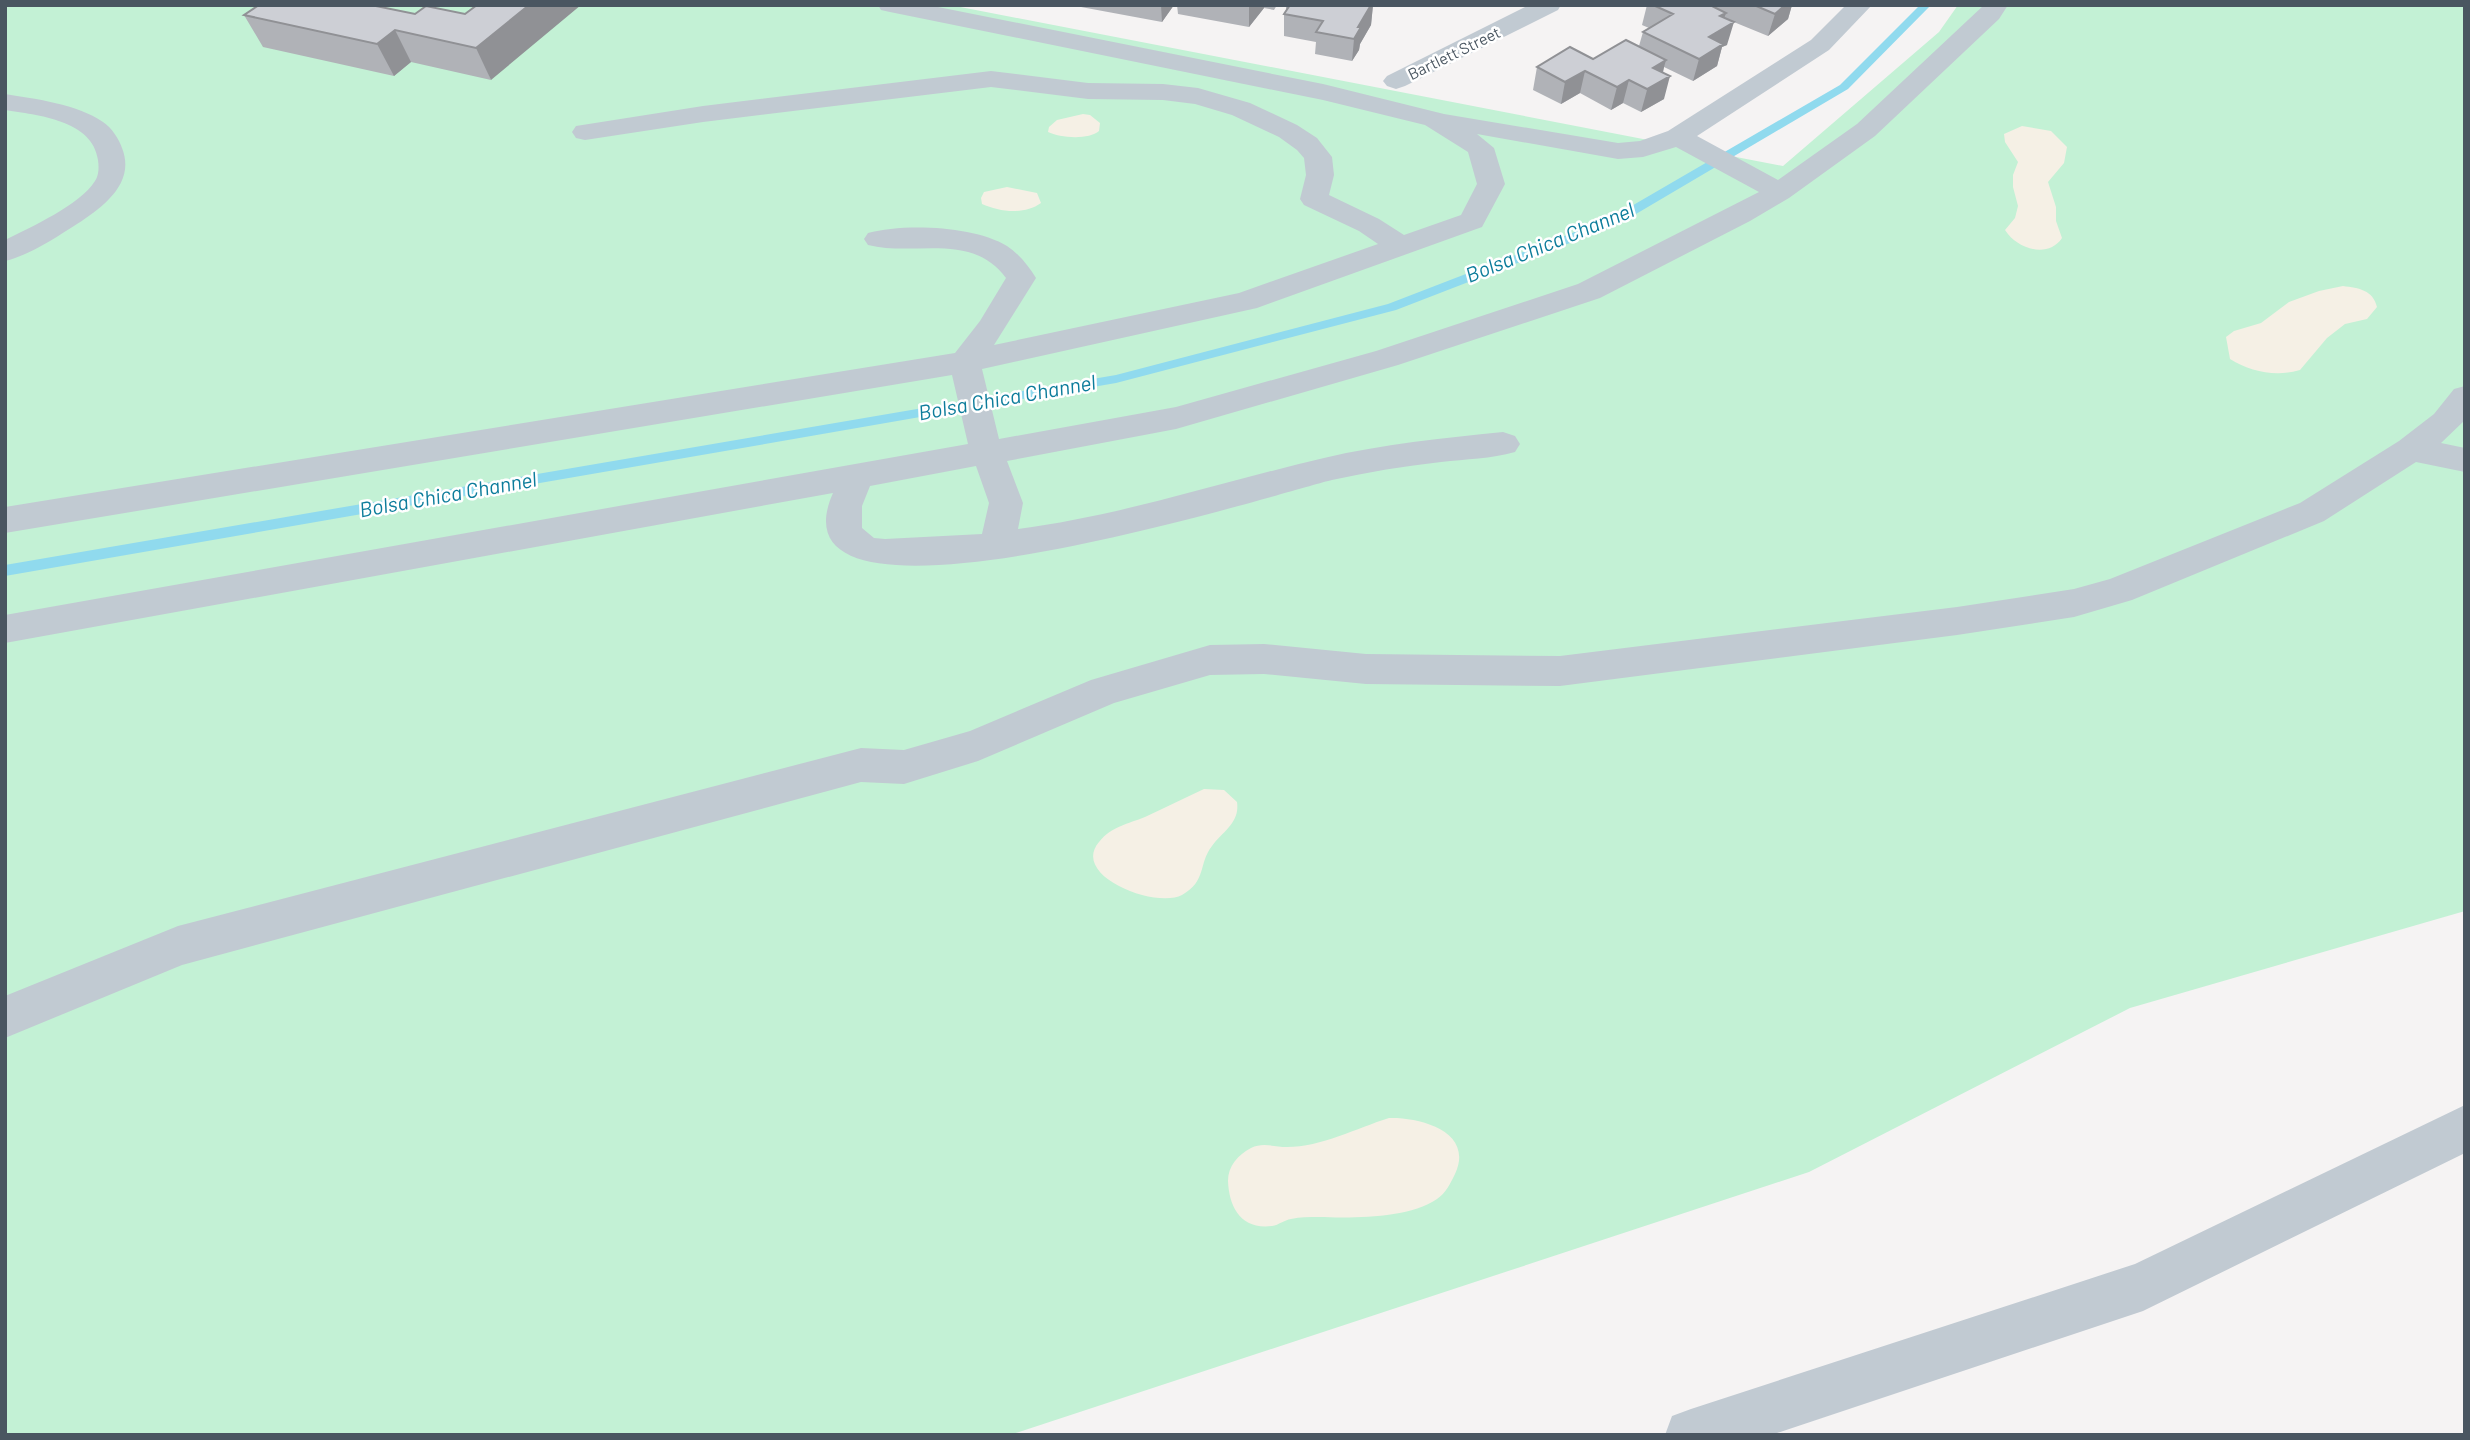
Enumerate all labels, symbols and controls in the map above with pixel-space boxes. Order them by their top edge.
street label: Bartlett Street [1404,22,1503,83]
water label: Bolsa Chica Channel [1461,196,1638,287]
water label: Bolsa Chica Channel [916,369,1098,424]
water label: Bolsa Chica Channel [357,466,539,521]

